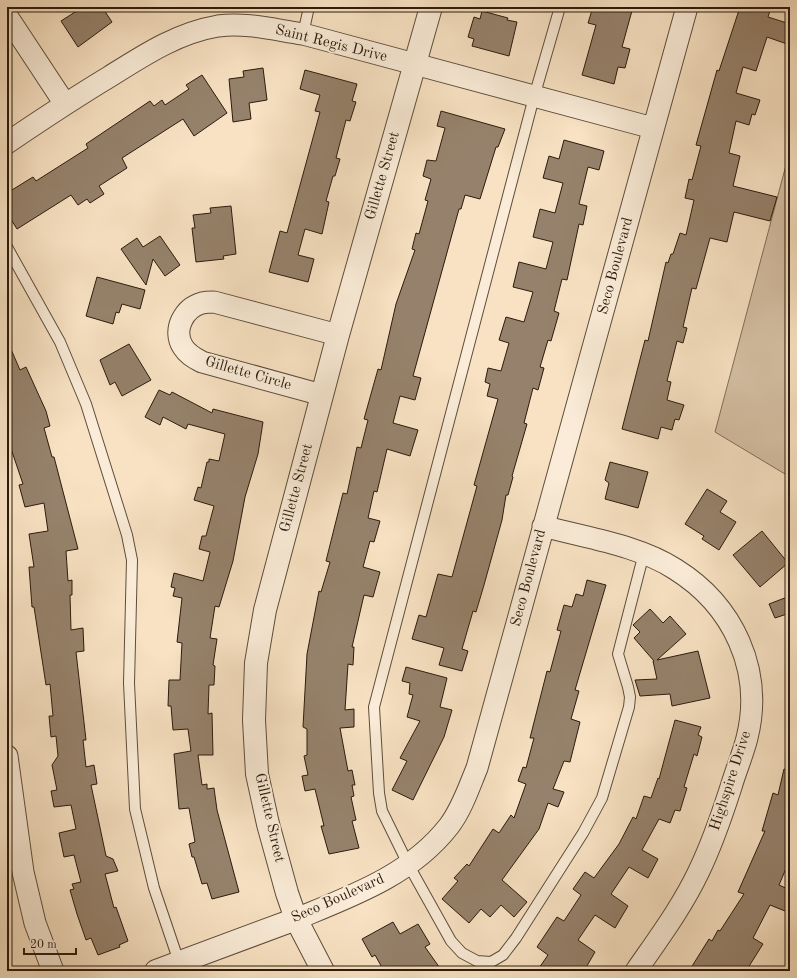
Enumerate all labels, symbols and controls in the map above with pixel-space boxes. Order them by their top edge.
street label: Saint Regis Drive [273,23,389,65]
street label: Gillette Street [363,130,403,222]
street label: Seco Boulevard [596,216,636,316]
street label: Gillette Circle [203,354,293,394]
street label: Gillette Street [278,442,316,534]
street label: Seco Boulevard [509,528,549,628]
street label: Highspire Drive [708,729,754,833]
street label: Gillette Street [251,772,287,864]
street label: Seco Boulevard [289,872,387,926]
scale bar [24,930,76,956]
text: 20 m [30,939,57,951]

